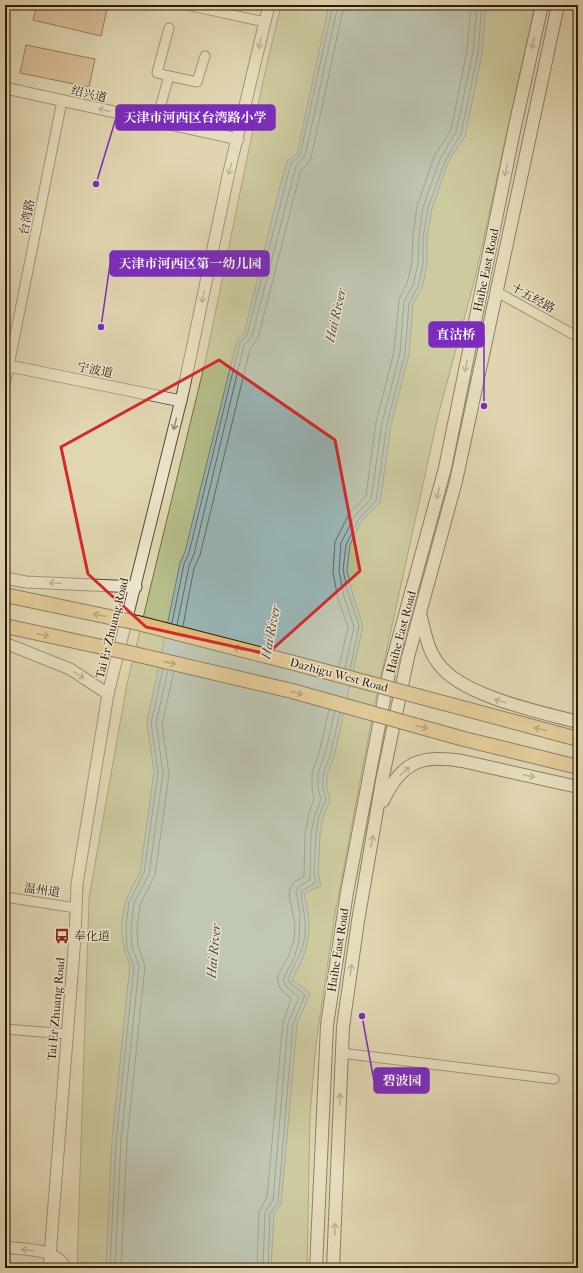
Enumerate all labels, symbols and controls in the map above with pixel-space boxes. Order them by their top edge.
one-way arrow [255,36,263,49]
one-way arrow [529,36,537,49]
street label: 绍兴道 [70,83,108,105]
callout: 天津市河西区台湾路小学 [116,105,275,130]
one-way arrow [97,106,110,114]
text: 天津市河西区台湾路小学 [123,110,267,125]
one-way arrow [226,163,233,176]
one-way arrow [502,163,510,176]
street label: 台湾路 [17,198,37,236]
street label: Haihe East Road [470,227,502,313]
callout: 天津市河西区第一幼儿园 [110,251,269,276]
text: 天津市河西区第一幼儿园 [118,256,262,271]
street label: 十五经路 [509,280,557,316]
water label: Hai River [322,286,349,344]
one-way arrow [199,290,207,303]
callout: 直沽桥 [429,322,484,347]
text: 直沽桥 [436,327,476,342]
one-way arrow [462,359,470,372]
street label: 宁波道 [76,360,114,380]
one-way arrow [171,417,179,430]
one-way arrow [434,486,442,499]
street label: Tai Er Zhuang Road [93,576,131,680]
one-way arrow [49,580,62,587]
street label: Haihe East Road [383,589,419,675]
water label: Hai River [258,603,283,661]
one-way arrow [93,611,106,619]
one-way arrow [36,631,49,639]
one-way arrow [233,645,246,652]
street label: Dazhigu West Road [288,655,390,695]
one-way arrow [163,659,176,667]
one-way arrow [73,671,84,679]
one-way arrow [290,690,303,697]
one-way arrow [494,697,507,704]
one-way arrow [415,724,428,731]
one-way arrow [534,725,547,733]
one-way arrow [399,767,410,776]
one-way arrow [522,772,535,780]
one-way arrow [368,835,376,848]
street label: 温州道 [23,881,61,899]
street label: Haihe East Road [324,907,352,993]
water label: Hai River [204,922,223,980]
bus stop icon: 奉化道 [53,927,71,945]
place label: 奉化道 [74,929,110,943]
street label: Tai Er Zhuang Road [45,956,68,1061]
one-way arrow [347,964,355,977]
callout: 碧波园 [374,1068,429,1093]
text: 碧波园 [382,1073,422,1088]
one-way arrow [336,1093,343,1106]
one-way arrow [331,1223,338,1236]
one-way arrow [21,1246,34,1254]

